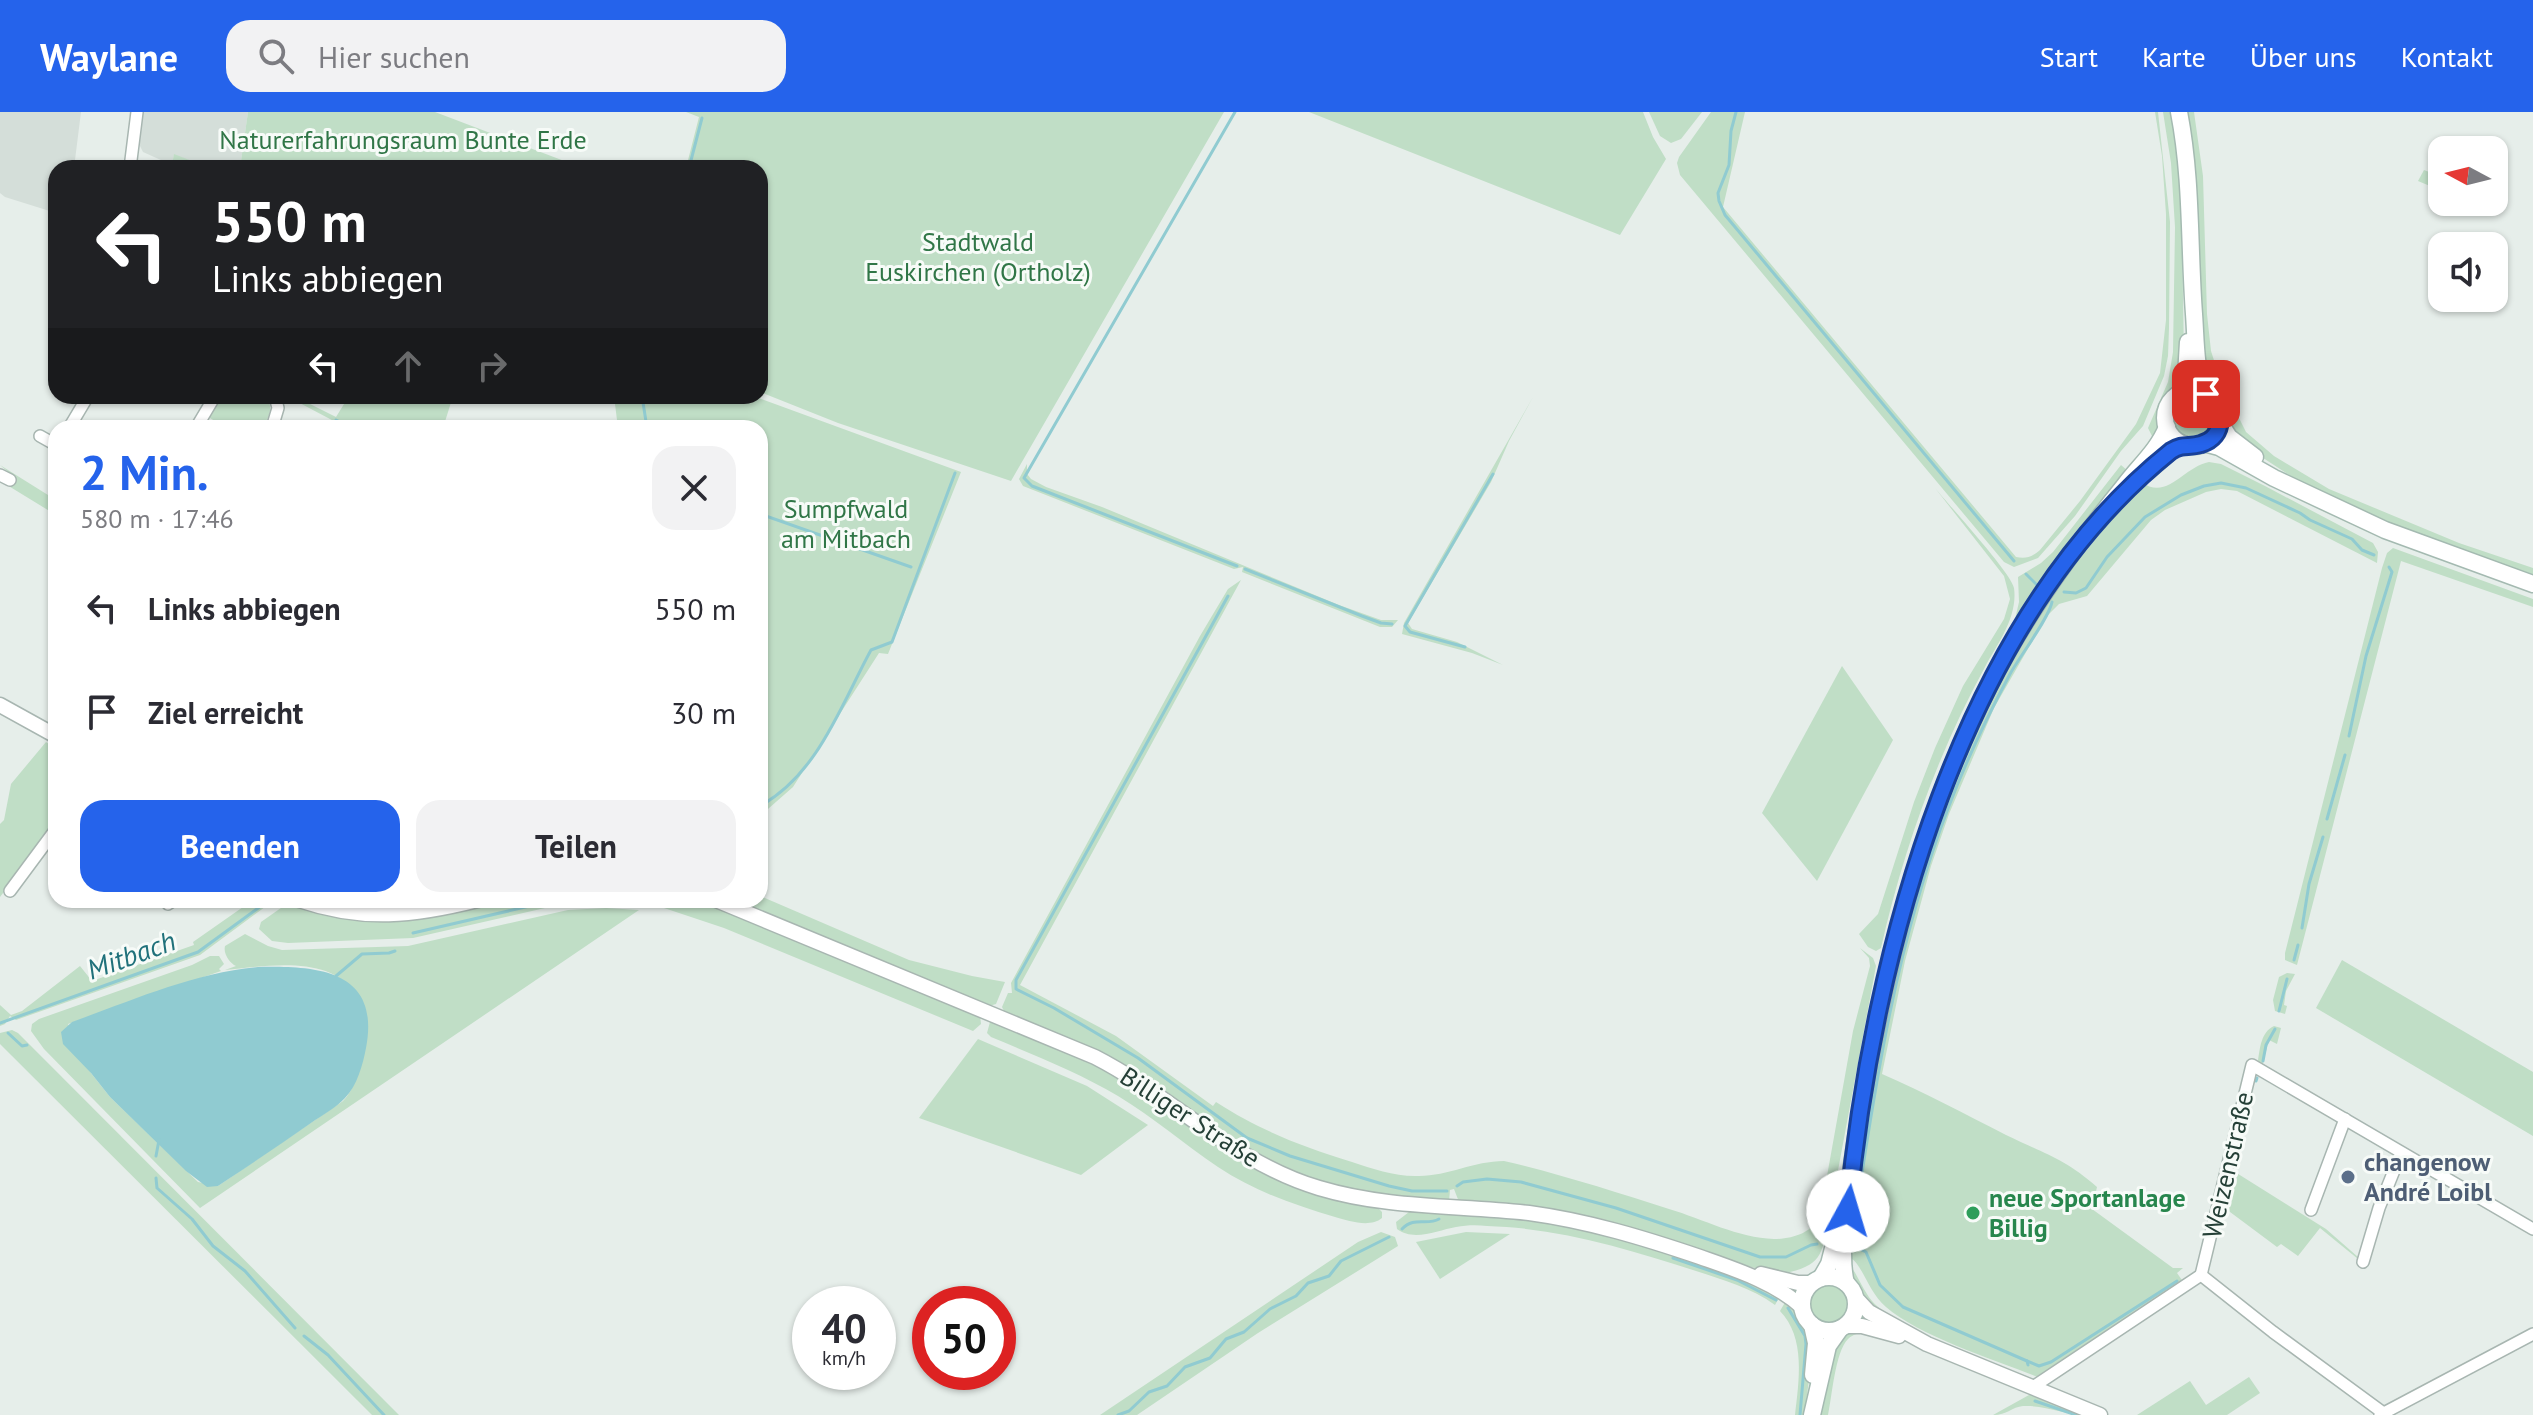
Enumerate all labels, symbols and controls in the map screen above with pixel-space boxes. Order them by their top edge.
search box [226,20,786,92]
text: Waylane [40,32,178,81]
icon: search [254,34,298,78]
text: Hier suchen [318,37,470,76]
text: Start [2040,38,2098,75]
text: Karte [2142,38,2206,75]
text: Über uns [2250,38,2357,75]
text: Kontakt [2401,38,2493,75]
park label: Naturerfahrungsraum Bunte Erde [219,123,587,156]
north arrow [2428,136,2508,216]
map controls [2428,136,2508,312]
text: 550 m [212,185,367,257]
icon: left [80,192,184,296]
park label: Stadtwald Euskirchen (Ortholz) [865,225,1091,288]
button: sound [2428,232,2508,312]
text: Links abbiegen [212,255,444,302]
icon: left [302,344,346,388]
icon: ahead [386,344,430,388]
icon: right [470,344,514,388]
pin [2172,360,2240,428]
icon: arrive [2184,372,2228,416]
text: 2 Min. [80,441,209,503]
button: close [652,446,736,530]
park label: Sumpfwald am Mitbach [781,492,911,555]
text: 580 m · 17:46 [80,502,234,535]
icon: left [80,586,124,630]
text: Links abbiegen [148,589,341,628]
text: 550 m [655,589,736,628]
icon: arrive [80,690,124,734]
text: Ziel erreicht [148,693,303,732]
text: 30 m [671,693,736,732]
button: Beenden [80,800,400,892]
button: Teilen [416,800,736,892]
water label: Mitbach [81,921,180,988]
street label: Billiger Straße [1114,1059,1266,1174]
street label: Weizenstraße [2195,1088,2260,1241]
place label: changenow André Loibl [2364,1145,2492,1208]
marker: changenow André Loibl [2339,1168,2357,1186]
position arrow [1806,1169,1890,1253]
place label: neue Sportanlage Billig [1989,1181,2186,1244]
marker: neue Sportanlage Billig [1964,1204,1982,1222]
speed limit sign: 50 [912,1286,1016,1390]
text: 40 [821,1302,867,1354]
text: km/h [822,1345,866,1371]

